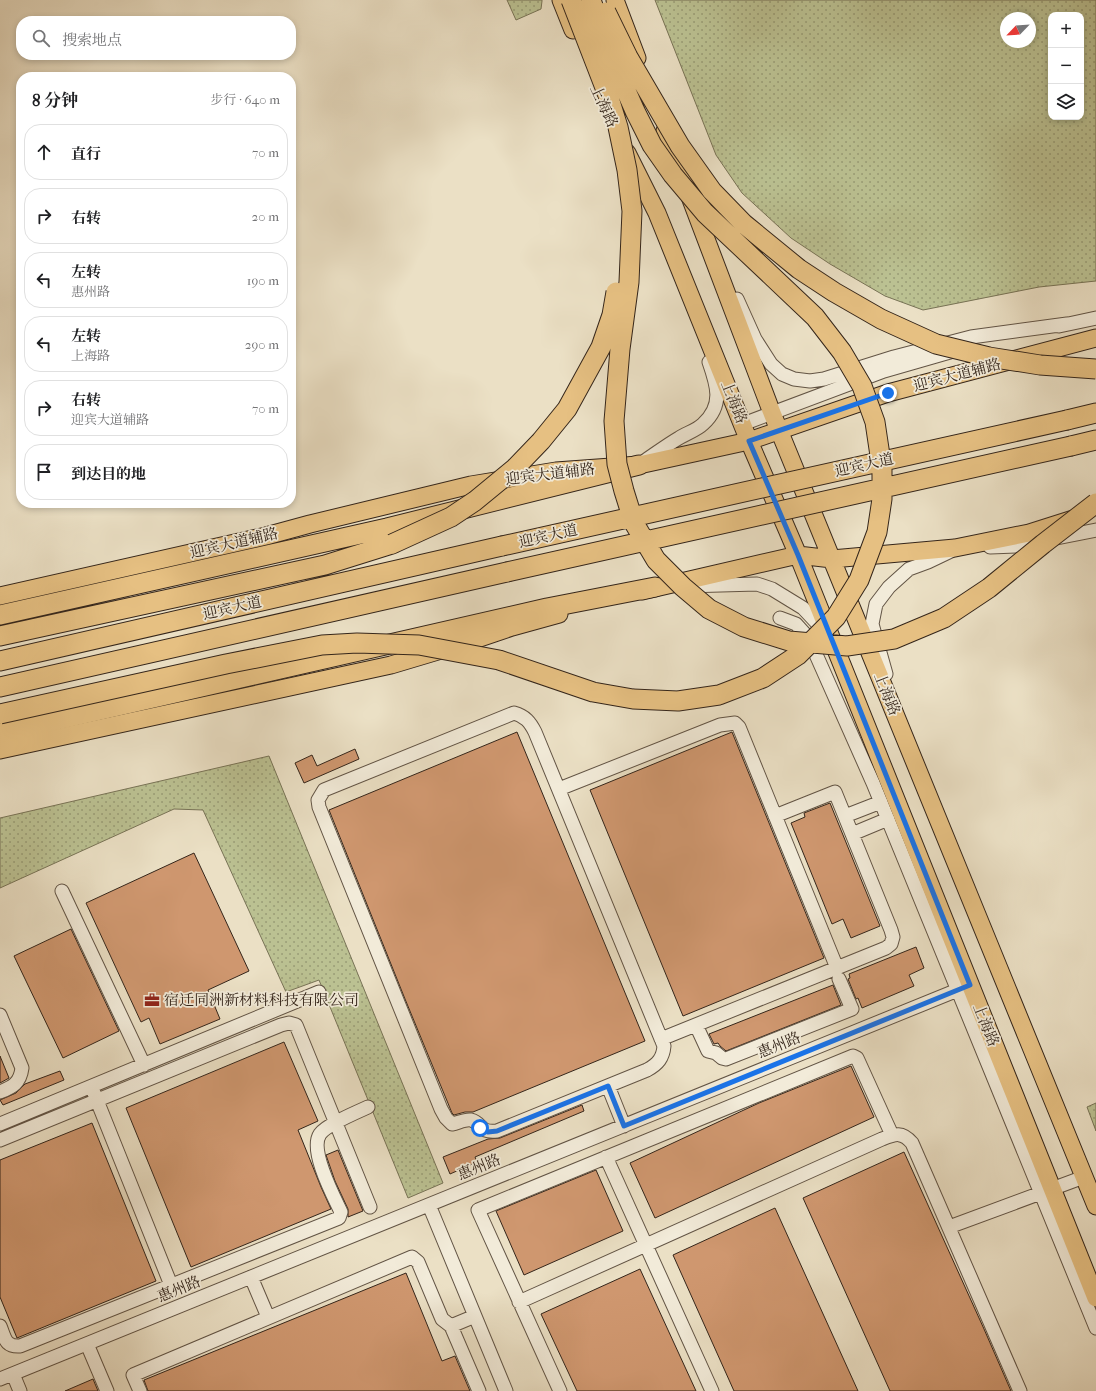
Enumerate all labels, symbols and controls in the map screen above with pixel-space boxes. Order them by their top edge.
north arrow [1000,12,1036,48]
map controls [1048,12,1084,120]
button: + [1048,12,1084,48]
search box [16,16,296,60]
icon: search [30,27,52,49]
text: 搜索地点 [62,31,122,49]
button: − [1048,48,1084,84]
street label: 上海路 [586,82,622,130]
button: layers [1048,84,1084,120]
text: 8 分钟 [32,90,78,110]
text: 步行 · 640 m [210,92,280,107]
icon: ahead [33,141,55,163]
text: 直行 [71,145,101,163]
text: 70 m [252,145,279,160]
icon: right [33,205,55,227]
text: 右转 [71,209,101,227]
text: 20 m [252,209,279,224]
text: 左转 [71,263,101,281]
icon: left [33,269,55,291]
text: 190 m [247,273,279,288]
text: 惠州路 [71,284,110,299]
text: 左转 [71,327,101,345]
icon: left [33,333,55,355]
text: 290 m [245,337,279,352]
text: 上海路 [71,348,110,363]
street label: 迎宾大道辅路 [911,355,1003,395]
street label: 上海路 [717,378,751,426]
route end [879,384,897,402]
text: 右转 [71,391,101,409]
icon: right [33,397,55,419]
text: 70 m [252,401,279,416]
text: 迎宾大道辅路 [71,412,149,427]
street label: 迎宾大道 [833,449,895,481]
street label: 迎宾大道辅路 [504,460,596,488]
icon: arrive [33,461,55,483]
text: 到达目的地 [71,465,146,483]
street label: 迎宾大道 [517,520,579,552]
street label: 迎宾大道辅路 [188,524,280,562]
street label: 迎宾大道 [201,592,263,624]
street label: 上海路 [870,670,904,718]
office icon: 宿迁同洲新材料科技有限公司 [143,991,161,1009]
place label: 宿迁同洲新材料科技有限公司 [164,991,359,1009]
street label: 上海路 [969,1001,1003,1049]
street label: 惠州路 [755,1028,803,1062]
route start [471,1119,489,1137]
street label: 惠州路 [455,1150,503,1184]
street label: 惠州路 [155,1272,203,1306]

